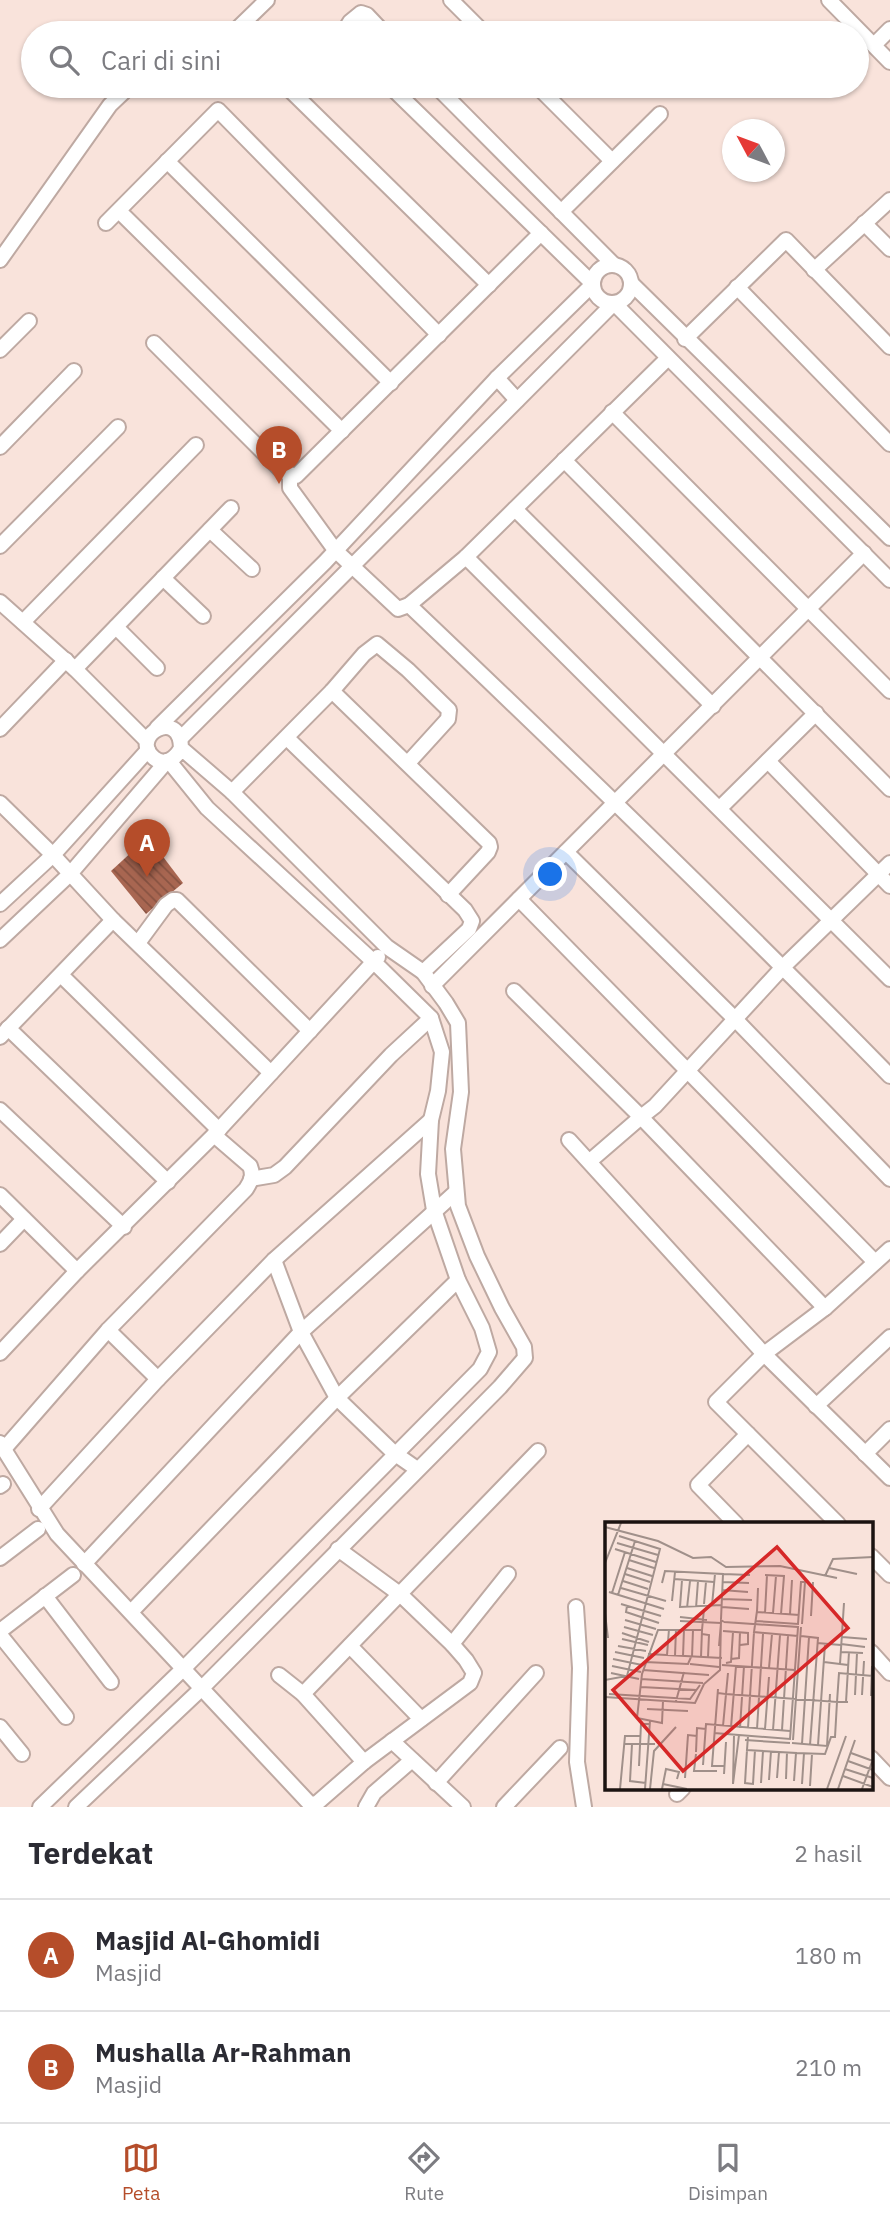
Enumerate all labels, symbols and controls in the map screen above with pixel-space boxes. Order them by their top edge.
search box [21,21,869,98]
icon: search [45,41,83,79]
text: Cari di sini [101,43,221,77]
north arrow [722,119,785,182]
pin: B [256,426,302,484]
pin: A [124,819,170,877]
your location [533,857,567,891]
inset map [605,1522,872,1790]
text: Terdekat [28,1833,153,1872]
text: 2 hasil [794,1838,862,1868]
text: Masjid Al-Ghomidi [95,1923,320,1957]
text: A [43,1940,59,1970]
text: 180 m [795,1940,862,1970]
text: Masjid [95,1957,162,1987]
text: Mushalla Ar-Rahman [95,2035,352,2069]
text: B [43,2052,59,2082]
text: 210 m [795,2052,862,2082]
text: Masjid [95,2069,162,2099]
tab: Peta [122,2139,160,2205]
tab: Rute [404,2139,444,2205]
tab: Disimpan [688,2139,768,2205]

